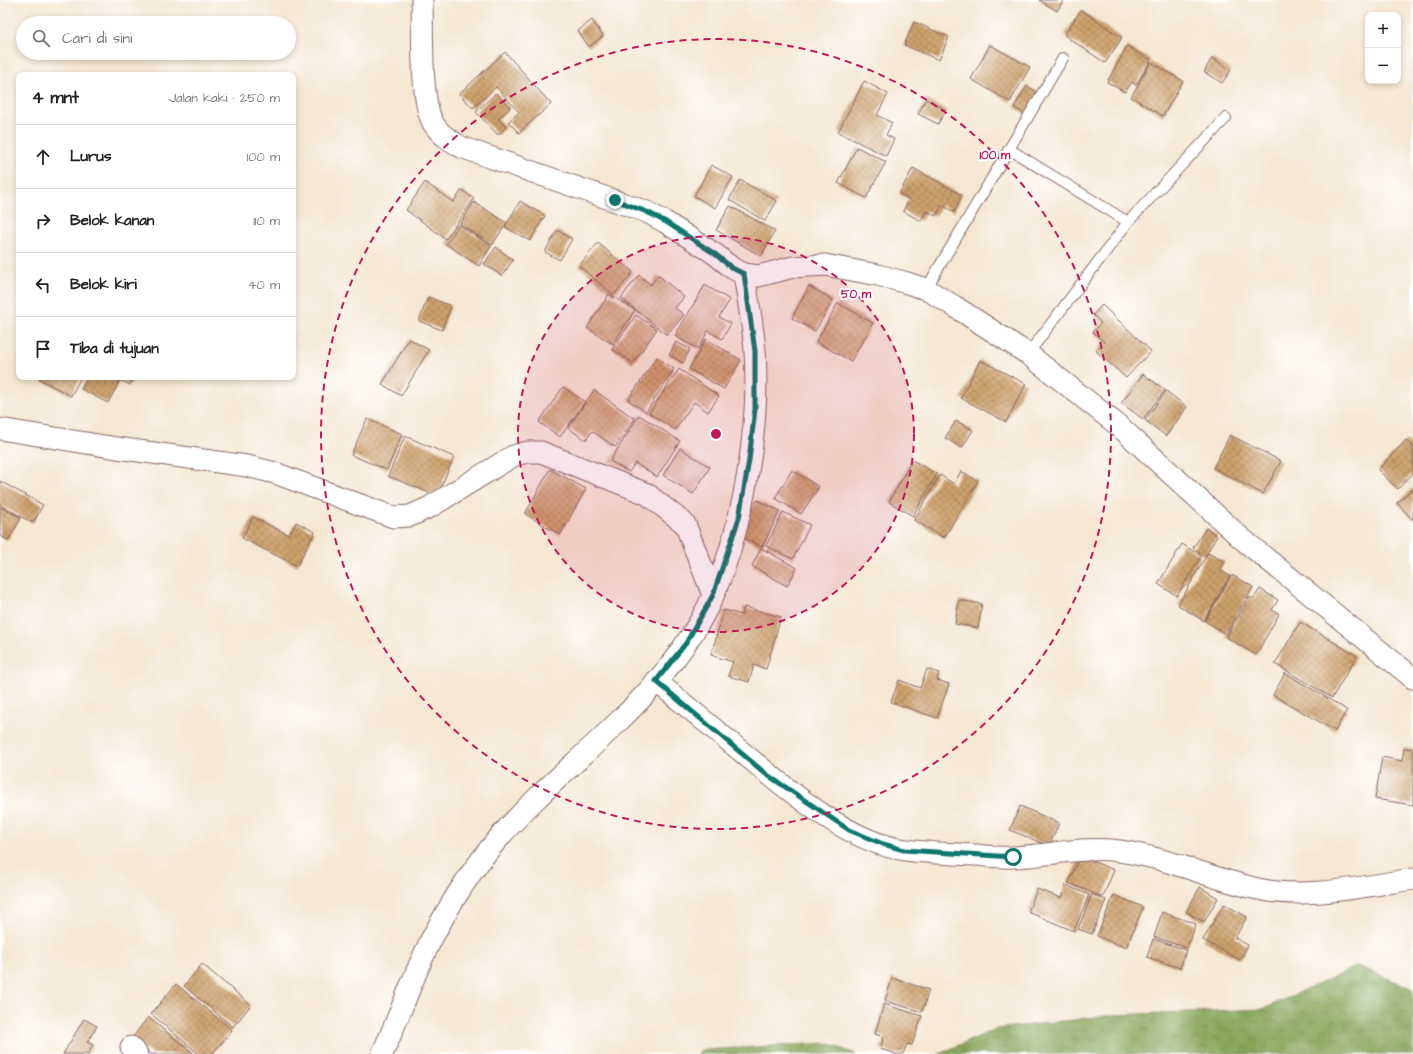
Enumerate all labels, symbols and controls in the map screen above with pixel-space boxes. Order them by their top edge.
map controls [1365,12,1401,84]
button: + [1365,12,1401,48]
search box [16,16,296,60]
icon: search [30,27,52,49]
text: Cari di sini [62,28,132,49]
button: − [1365,48,1401,84]
text: 4 mnt [32,86,79,110]
text: Jalan kaki · 250 m [169,89,280,107]
icon: ahead [32,146,54,168]
text: Lurus [70,146,111,167]
text: 100 m [980,147,1011,164]
text: 100 m [247,148,280,166]
route end [606,191,624,209]
icon: right [32,210,54,232]
text: Belok kanan [70,210,154,231]
text: 110 m [253,212,280,230]
icon: left [32,274,54,296]
text: Belok kiri [70,274,137,295]
text: 40 m [248,276,280,294]
text: 50 m [841,286,872,303]
icon: arrive [32,338,54,360]
text: Tiba di tujuan [70,338,159,359]
centre of rings [709,427,723,441]
route start [1004,848,1022,866]

